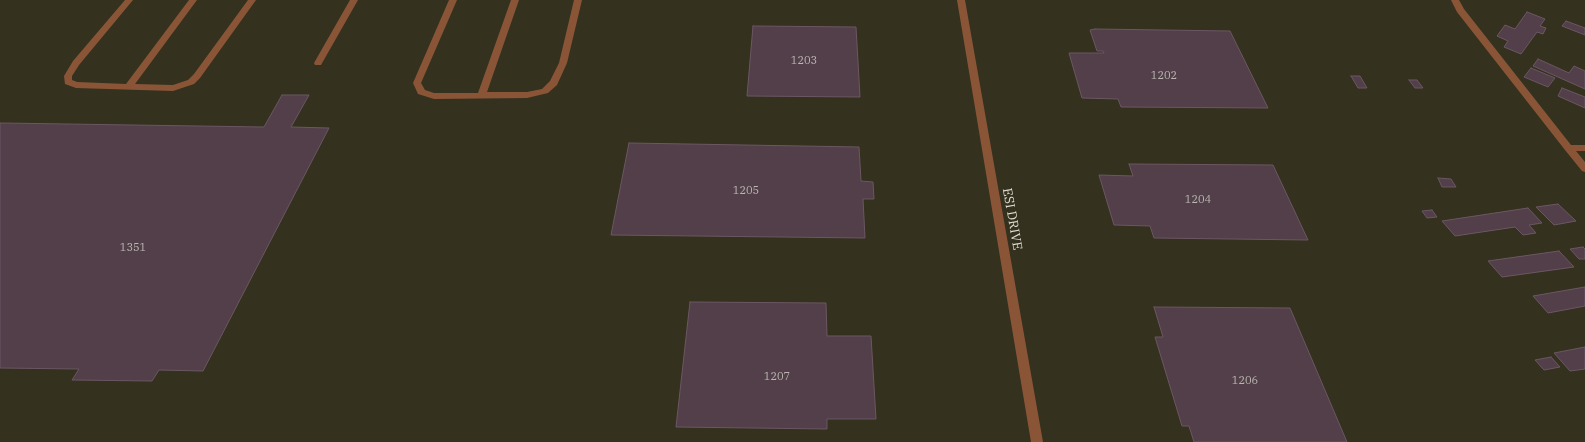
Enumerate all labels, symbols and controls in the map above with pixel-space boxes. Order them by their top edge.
house number: 1203 [791,54,817,68]
house number: 1202 [1151,69,1177,83]
house number: 1205 [733,184,759,198]
street label: ESI DRIVE [999,187,1025,251]
house number: 1204 [1185,193,1211,207]
house number: 1351 [120,241,146,255]
house number: 1207 [764,370,790,384]
house number: 1206 [1232,374,1258,388]

